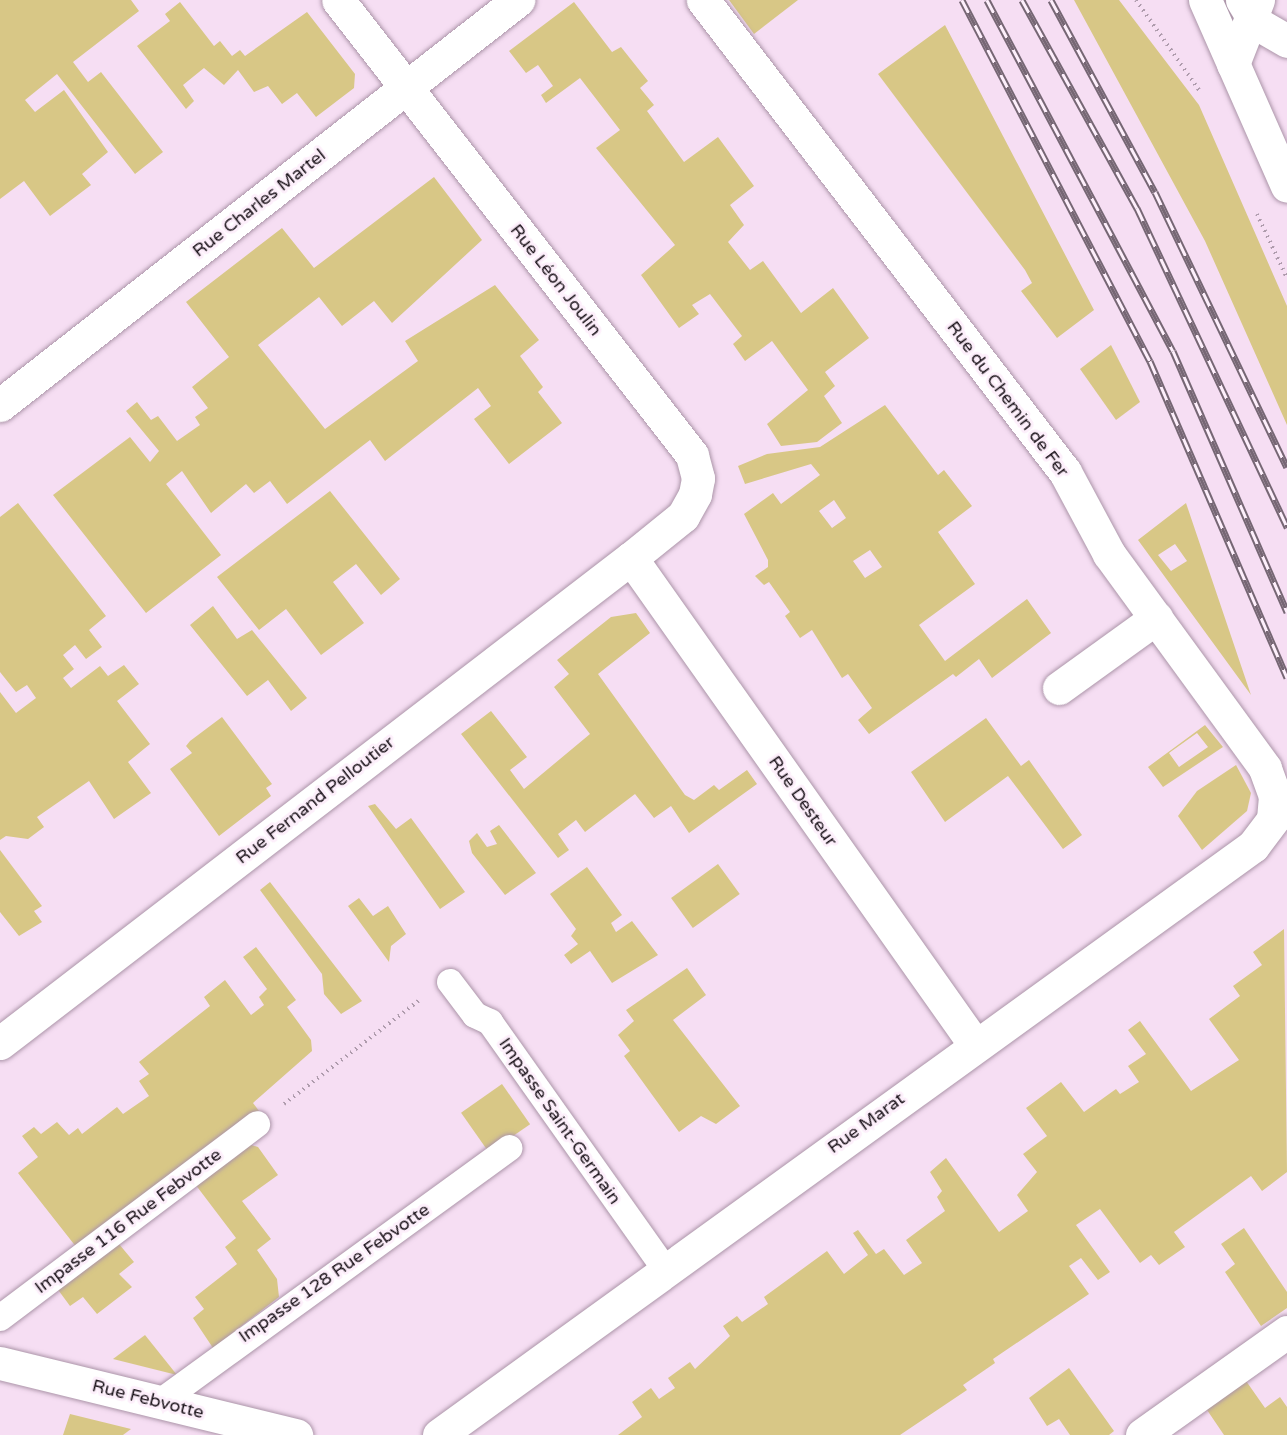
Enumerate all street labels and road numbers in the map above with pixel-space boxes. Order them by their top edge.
street label: Rue Charles Martel [188,144,330,262]
street label: Rue Léon Joulin [506,220,606,340]
street label: Rue du Chemin de Fer [942,317,1074,481]
street label: Rue Fernand Pelloutier [231,731,399,869]
street label: Rue Desteur [764,752,842,850]
street label: Impasse Saint-Germain [494,1033,626,1209]
street label: Rue Marat [823,1088,909,1158]
street label: Impasse 116 Rue Febvotte [30,1144,226,1298]
street label: Impasse 128 Rue Febvotte [234,1199,434,1347]
street label: Rue Febvotte [90,1375,206,1423]

